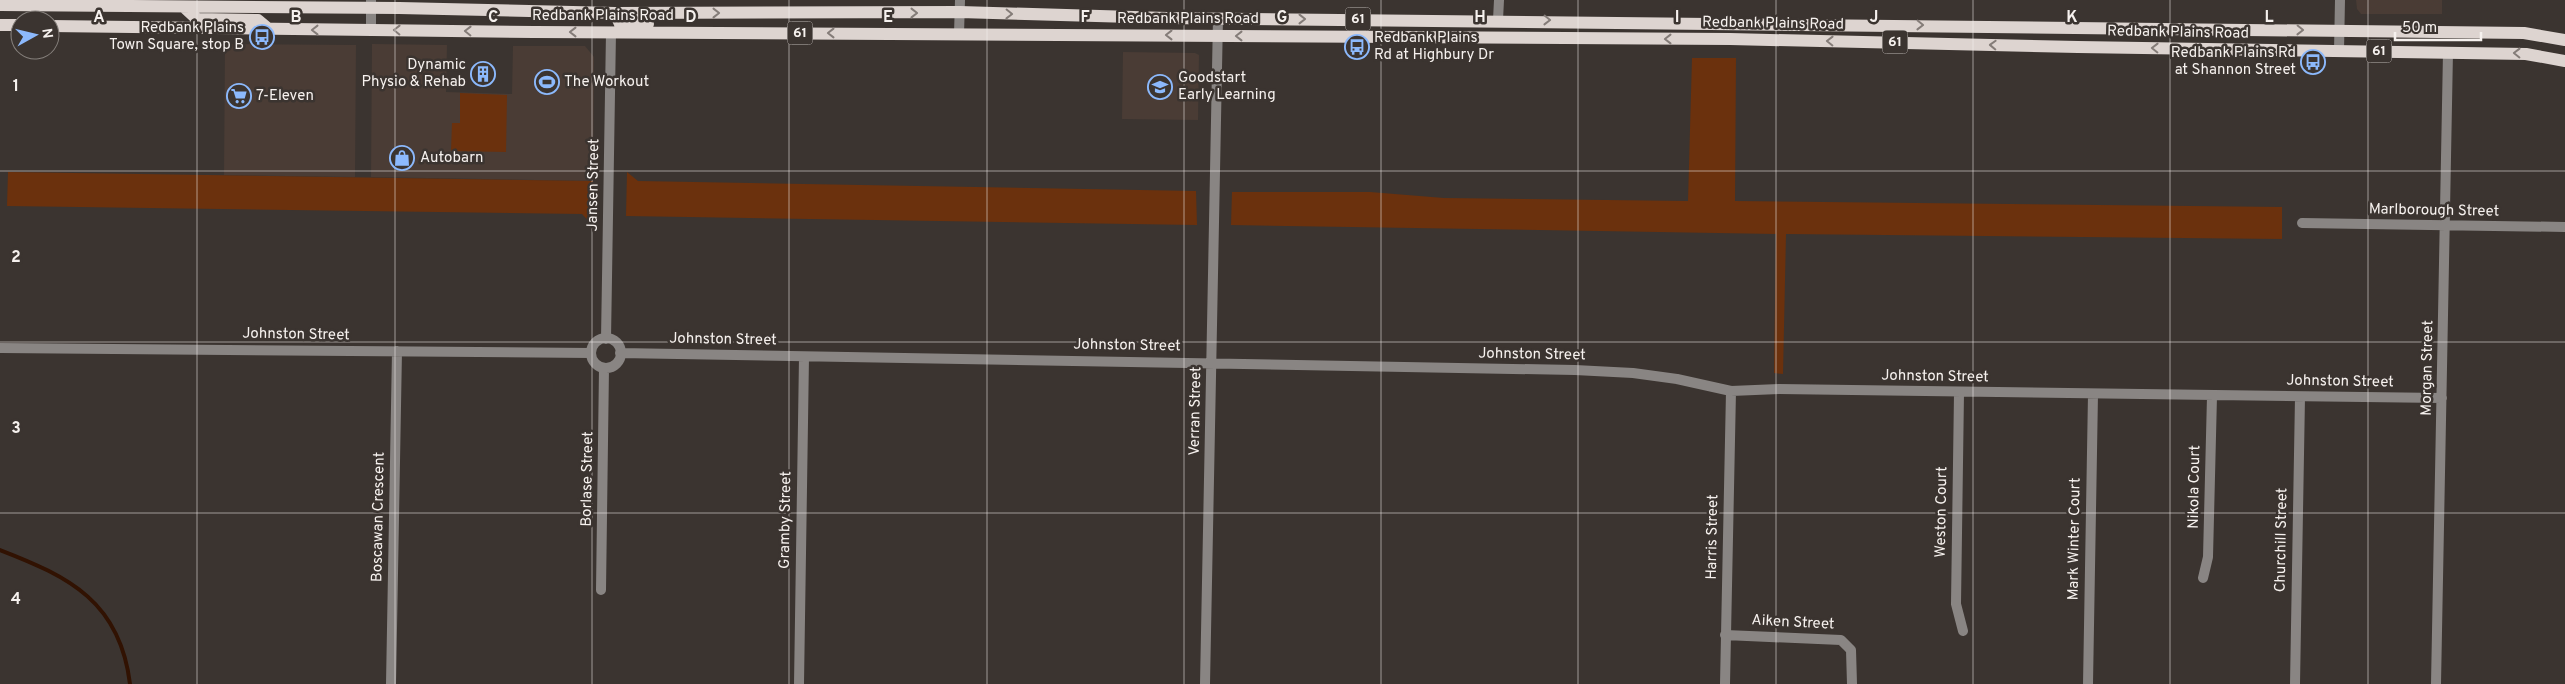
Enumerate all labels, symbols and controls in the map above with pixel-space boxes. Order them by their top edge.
street label: Redbank Plains Road [532,7,674,26]
text: A [93,8,105,28]
text: B [290,8,302,28]
text: C [488,8,498,28]
text: D [685,8,697,28]
one-way arrow [712,8,720,18]
text: E [883,8,893,28]
one-way arrow [910,8,918,18]
one-way arrow [1005,8,1013,19]
text: F [1080,8,1090,28]
text: G [1277,8,1287,28]
road number: 61 [1346,8,1370,30]
text: H [1474,8,1486,28]
text: I [1675,8,1679,28]
text: J [1870,8,1878,28]
text: K [2066,8,2078,28]
text: L [2264,8,2274,28]
north arrow [10,10,60,60]
street label: Redbank Plains Road [1117,10,1259,29]
scale bar [2395,10,2481,42]
street label: Redbank Plains Road [1702,13,1844,35]
one-way arrow [1298,14,1306,24]
one-way arrow [1543,15,1551,26]
place label: Redbank Plains Town Square, stop B [109,19,244,55]
text: 50 m [2402,19,2437,38]
one-way arrow [1916,20,1924,30]
road number: 61 [788,22,812,44]
street label: Redbank Plains Road [2107,22,2249,44]
bus stop icon: Redbank Plains Town Square, stop B [249,24,275,50]
one-way arrow [311,25,318,35]
one-way arrow [393,25,401,35]
one-way arrow [2297,25,2305,36]
one-way arrow [464,26,472,37]
text: N [37,27,56,40]
one-way arrow [568,27,576,37]
one-way arrow [827,28,834,38]
place label: Redbank Plains Rd at Highbury Dr [1374,29,1494,65]
one-way arrow [1165,30,1173,40]
one-way arrow [1235,31,1242,41]
road number: 61 [1882,31,1908,54]
bus stop icon: Redbank Plains Rd at Highbury Dr [1344,34,1370,60]
one-way arrow [1664,34,1672,44]
one-way arrow [1826,36,1834,46]
one-way arrow [1989,40,1996,50]
road number: 61 [2366,40,2392,62]
one-way arrow [2151,43,2159,54]
place label: Redbank Plains Rd at Shannon Street [2171,44,2296,80]
one-way arrow [2513,48,2520,58]
bus stop icon: Redbank Plains Rd at Shannon Street [2300,49,2326,75]
place label: Dynamic Physio & Rehab [362,56,466,92]
building icon: Dynamic Physio & Rehab [470,61,496,87]
sports icon: The Workout [534,69,560,95]
place label: Goodstart Early Learning [1178,69,1276,105]
place label: The Workout [564,73,649,92]
school or university icon: Goodstart Early Learning [1147,74,1173,100]
text: 1 [13,77,19,97]
supermarket icon: 7-Eleven [226,83,252,109]
place label: 7-Eleven [256,87,314,106]
street label: Jansen Street [584,138,604,232]
shop icon: Autobarn [389,145,415,171]
place label: Autobarn [420,149,483,168]
street label: Marlborough Street [2369,200,2499,222]
text: 2 [11,248,21,268]
street label: Morgan Street [2418,320,2438,416]
street label: Johnston Street [242,325,350,345]
street label: Johnston Street [669,330,777,350]
street label: Johnston Street [1073,336,1181,356]
street label: Johnston Street [1478,345,1586,365]
street label: Verran Street [1186,366,1206,456]
street label: Johnston Street [1881,367,1989,387]
street label: Johnston Street [2286,372,2394,392]
text: 3 [11,419,21,439]
street label: Borlase Street [578,431,598,527]
street label: Nikola Court [2185,445,2205,529]
street label: Boscawan Crescent [368,452,390,582]
street label: Weston Court [1932,466,1952,558]
street label: Gramby Street [776,471,796,569]
street label: Mark Winter Court [2064,477,2086,601]
street label: Churchill Street [2272,488,2292,592]
street label: Harris Street [1703,494,1723,580]
text: 4 [11,590,21,610]
street label: Aiken Street [1751,611,1835,635]

